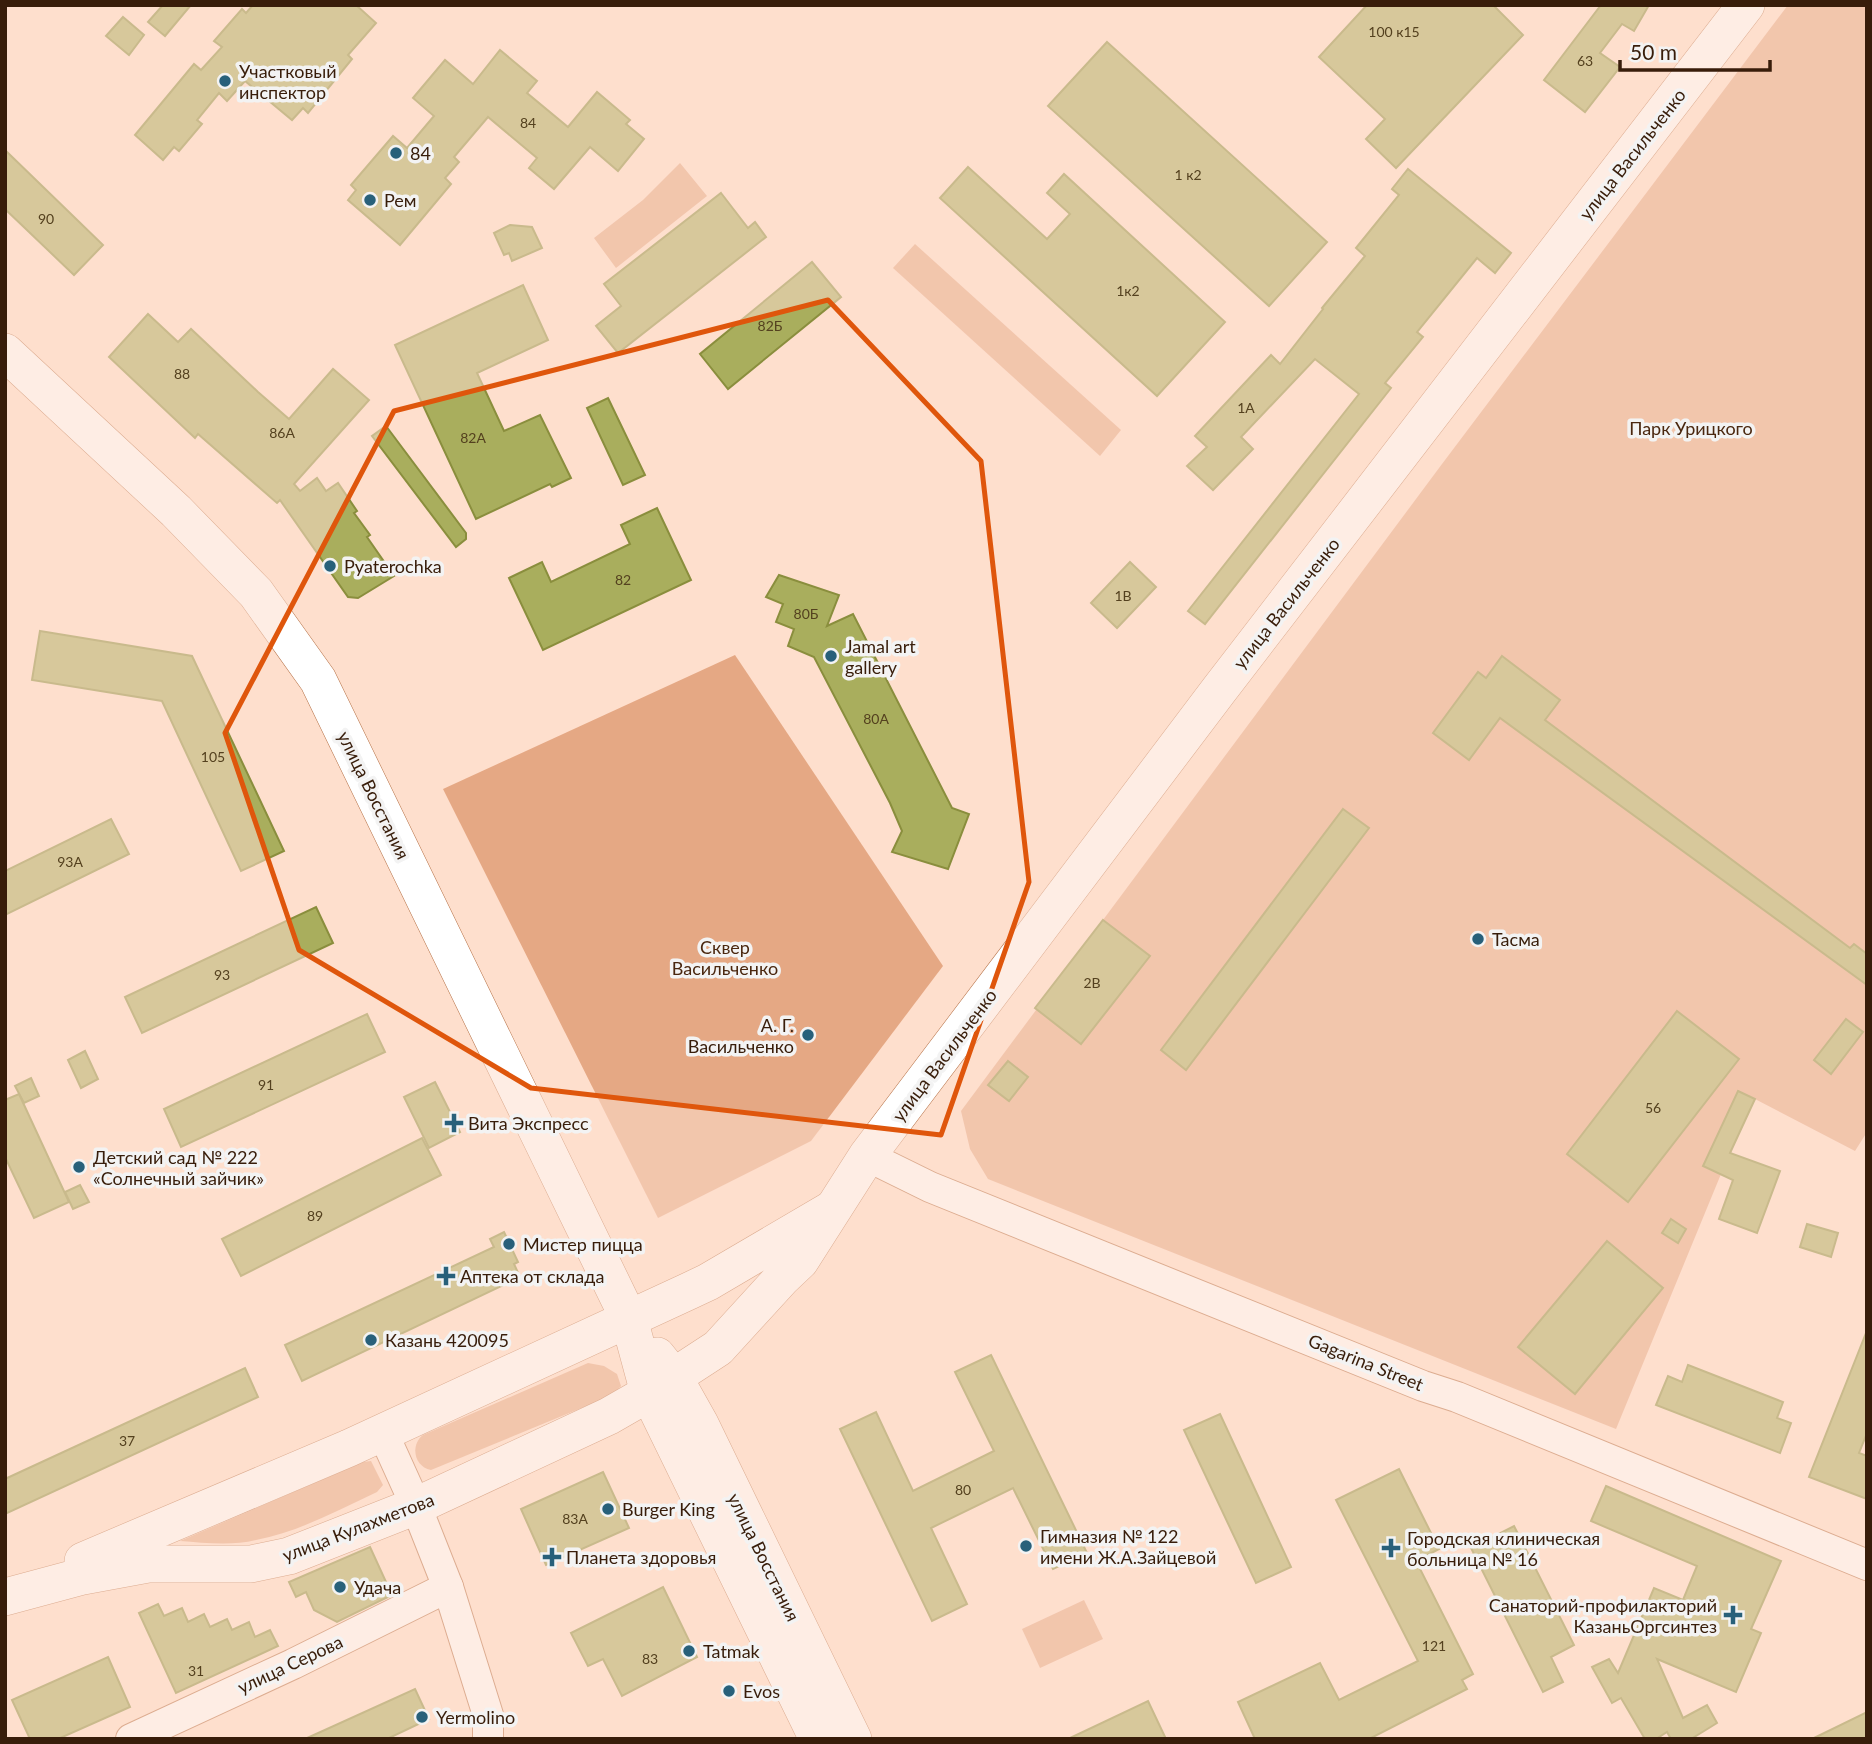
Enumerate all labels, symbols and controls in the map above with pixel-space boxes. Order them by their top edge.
house number: 100 к15 [1368,23,1420,40]
scale bar [1620,28,1770,72]
text: 50 m [1630,39,1677,64]
house number: 63 [1577,52,1593,69]
place label: Участковый инспектор [239,60,337,103]
marker: Участковый инспектор [217,73,233,89]
street label: улица Васильченко [1574,84,1690,224]
house number: 84 [520,114,536,131]
place label: 84 [410,142,431,164]
marker: 84 [388,145,404,161]
house number: 1 к2 [1174,166,1202,183]
place label: Рем [384,189,417,211]
marker: Рем [362,192,378,208]
house number: 90 [38,210,54,227]
house number: 1к2 [1116,282,1140,299]
house number: 82Б [758,317,783,334]
house number: 88 [174,365,190,382]
house number: 1А [1237,399,1255,416]
park label: Парк Урицкого [1629,417,1753,439]
house number: 86А [269,424,295,441]
house number: 82А [460,429,486,446]
street label: улица Васильченко [1228,533,1344,673]
place label: Pyaterochka [344,555,442,577]
marker: Pyaterochka [322,558,338,574]
house number: 82 [615,571,631,588]
house number: 1В [1114,587,1132,604]
house number: 80Б [794,605,819,622]
place label: Jamal art gallery [845,635,916,678]
marker: Jamal art gallery [823,648,839,664]
house number: 80А [863,710,889,727]
street label: улица Восстания [333,727,415,863]
house number: 105 [201,748,225,765]
house number: 93А [57,853,83,870]
place label: Тасма [1492,928,1540,950]
marker: Тасма [1470,931,1486,947]
park label: Сквер Васильченко [672,936,778,979]
house number: 93 [214,966,230,983]
house number: 2В [1083,974,1101,991]
street label: улица Васильченко [887,984,1001,1126]
place label: А. Г. Васильченко [688,1014,794,1057]
marker: А. Г. Васильченко [800,1027,816,1043]
house number: 91 [258,1076,274,1093]
house number: 56 [1645,1099,1661,1116]
place label: Вита Экспресс [468,1112,589,1134]
marker: Вита Экспресс [446,1115,462,1131]
place label: Детский сад № 222 «Солнечный зайчик» [93,1146,264,1189]
marker: Детский сад № 222 «Солнечный зайчик» [71,1159,87,1175]
house number: 89 [307,1207,323,1224]
place label: Мистер пицца [523,1233,643,1255]
marker: Мистер пицца [501,1236,517,1252]
place label: Аптека от склада [460,1265,604,1287]
marker: Аптека от склада [438,1268,454,1284]
place label: Казань 420095 [385,1329,509,1351]
street label: Gagarina Street [1305,1329,1427,1395]
marker: Казань 420095 [363,1332,379,1348]
house number: 37 [119,1432,135,1449]
house number: 80 [955,1481,971,1498]
street label: улица Кулахметова [279,1488,437,1566]
street label: улица Восстания [723,1489,805,1625]
place label: Burger King [622,1498,715,1520]
marker: Burger King [600,1501,616,1517]
house number: 83А [562,1510,588,1527]
place label: Гимназия № 122 имени Ж.А.Зайцевой [1040,1525,1216,1568]
place label: Городская клиническая больница № 16 [1407,1527,1600,1570]
marker: Гимназия № 122 имени Ж.А.Зайцевой [1018,1538,1034,1554]
marker: Городская клиническая больница № 16 [1381,1538,1401,1558]
place label: Планета здоровья [566,1546,716,1568]
marker: Планета здоровья [544,1549,560,1565]
place label: Удача [354,1576,401,1598]
marker: Удача [332,1579,348,1595]
place label: Санаторий-профилакторий КазаньОргсинтез [1489,1594,1717,1637]
marker: Санаторий-профилакторий КазаньОргсинтез [1723,1605,1743,1625]
street label: улица Серова [234,1630,346,1698]
house number: 121 [1422,1637,1446,1654]
place label: Tatmak [703,1640,761,1662]
marker: Tatmak [681,1643,697,1659]
house number: 83 [642,1650,658,1667]
house number: 31 [188,1662,204,1679]
place label: Evos [743,1680,780,1702]
marker: Evos [721,1683,737,1699]
place label: Yermolino [436,1706,515,1728]
marker: Yermolino [414,1709,430,1725]

